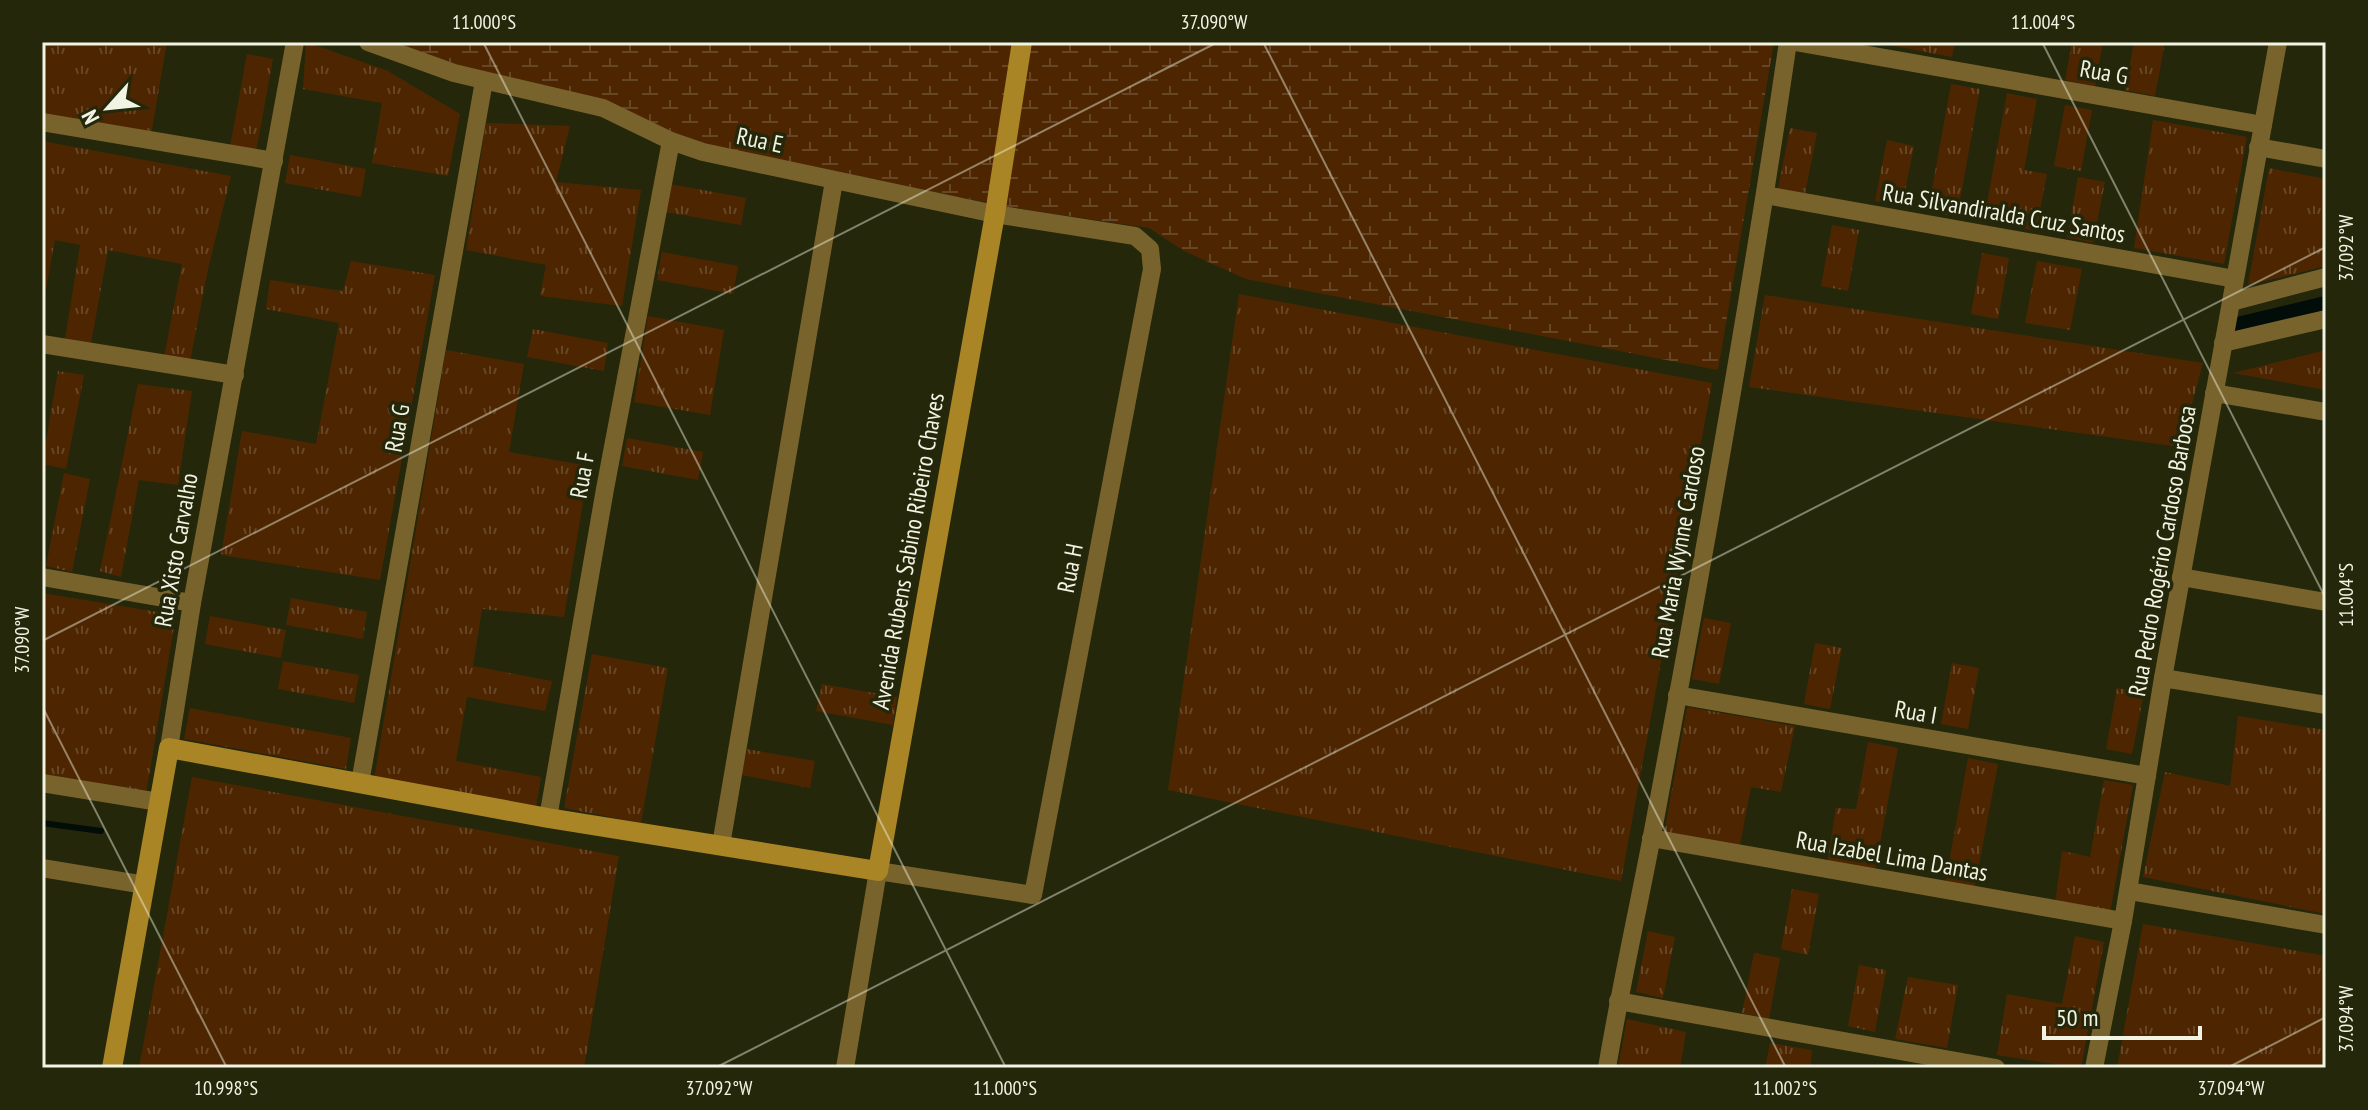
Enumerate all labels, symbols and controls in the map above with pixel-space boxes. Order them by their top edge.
text: 11.000°S [452,9,516,35]
text: 37.090°W [1180,9,1248,35]
text: 11.004°S [2011,9,2075,35]
street label: Rua G [2077,53,2131,91]
north arrow [68,68,148,148]
text: N [75,105,105,129]
street label: Rua E [734,120,786,160]
street label: Rua Silvandiralda Cruz Santos [1880,176,2128,250]
text: 37.092°W [2333,214,2359,282]
street label: Avenida Rubens Sabino Ribeiro Chaves [865,390,951,712]
street label: Rua G [378,401,416,455]
street label: Rua Pedro Rogério Cardoso Barbosa [2121,403,2203,699]
street label: Rua Maria Wynne Cardoso [1644,444,1712,660]
street label: Rua F [563,449,601,501]
street label: Rua Xisto Carvalho [147,471,205,629]
street label: Rua H [1050,541,1090,595]
text: 11.004°S [2333,563,2359,627]
text: 37.090°W [9,606,35,674]
street label: Rua I [1893,693,1939,731]
street label: Rua Izabel Lima Dantas [1794,824,1990,888]
text: 37.094°W [2333,985,2359,1053]
scale bar [2044,990,2200,1040]
text: 50 m [2056,1002,2098,1033]
text: 10.998°S [194,1075,258,1101]
text: 37.092°W [685,1075,753,1101]
text: 11.000°S [973,1075,1037,1101]
text: 11.002°S [1753,1075,1817,1101]
text: 37.094°W [2197,1075,2265,1101]

